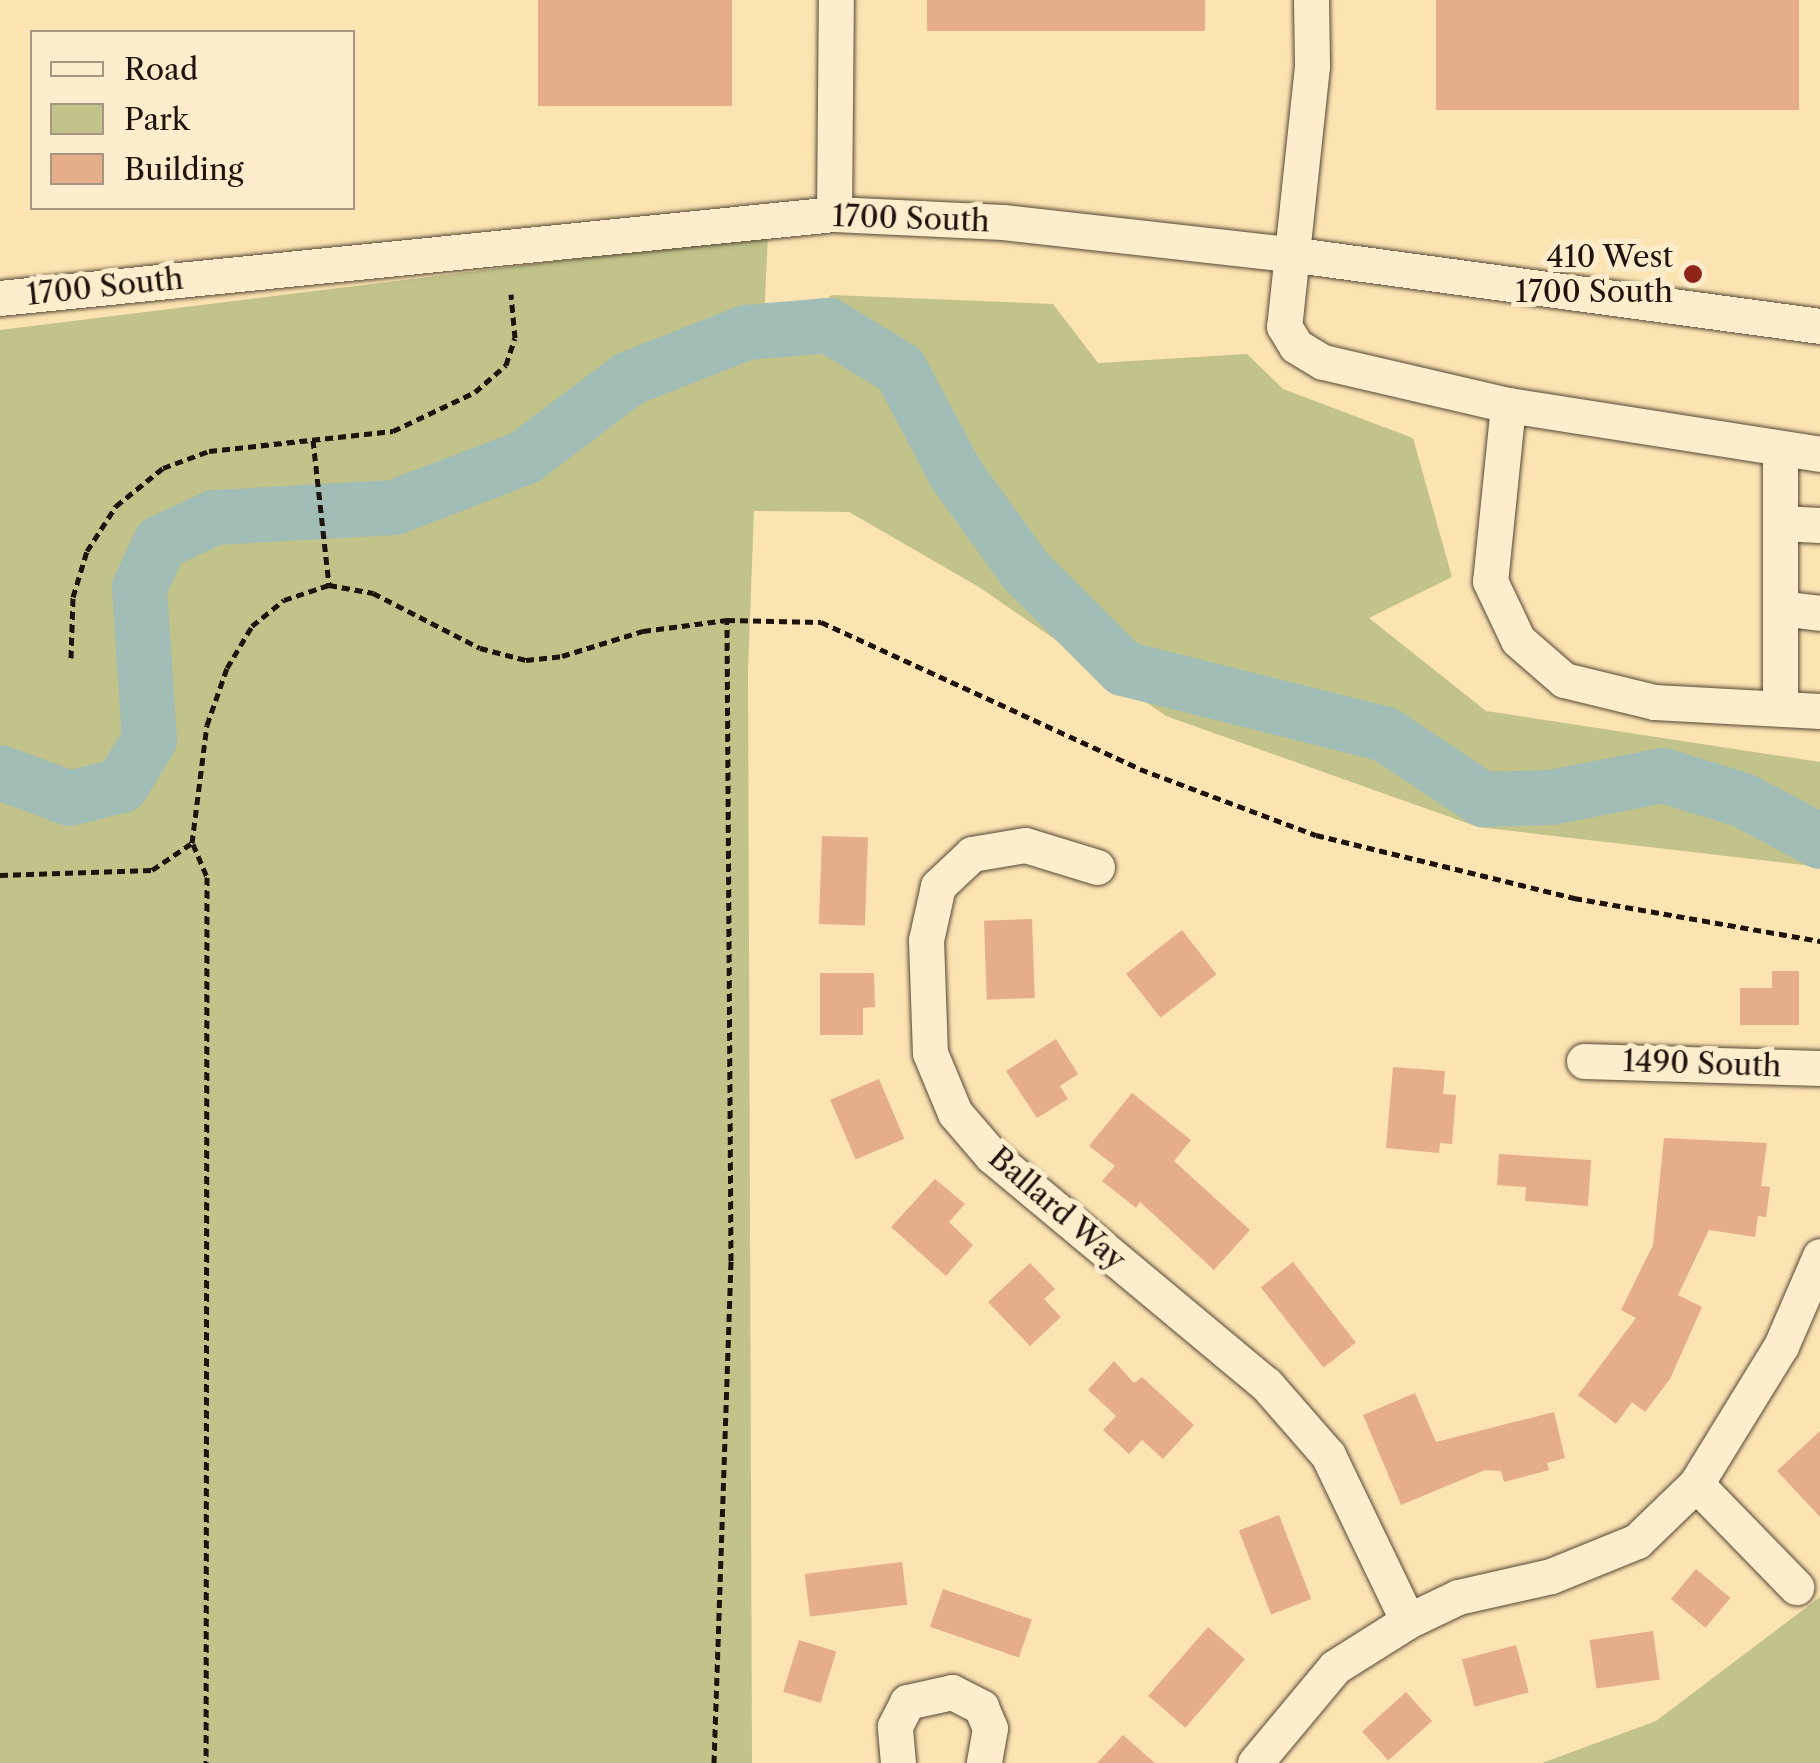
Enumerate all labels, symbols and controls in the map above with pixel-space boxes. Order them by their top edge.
legend [30,30,355,210]
text: Road [124,51,198,88]
text: Park [124,101,189,138]
text: Building [124,151,244,188]
street label: 1700 South [832,198,990,240]
place label: 410 West 1700 South [1515,239,1673,310]
street label: 1700 South [25,261,185,313]
marker: 410 West 1700 South [1682,263,1704,285]
street label: 1490 South [1622,1043,1782,1085]
street label: Ballard Way [981,1139,1133,1279]

